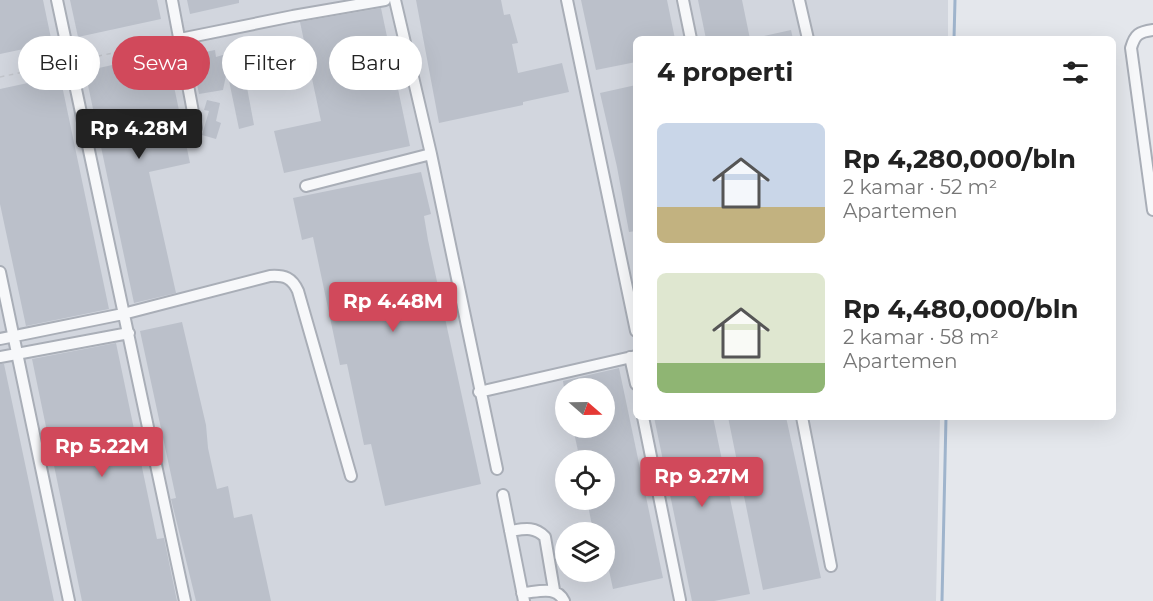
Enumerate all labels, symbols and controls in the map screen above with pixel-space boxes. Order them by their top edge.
chip: Beli [18,36,100,90]
chip: Sewa [112,36,210,90]
chip: Filter [222,36,317,90]
chip: Baru [329,36,422,90]
text: 4 properti [657,56,793,88]
icon: filters [1059,56,1092,89]
pin: Rp 4.28M [77,109,201,160]
text: Rp 4.28M [90,116,188,140]
text: Rp 4,280,000/bln [843,143,1076,175]
icon: home [705,147,777,219]
text: 2 kamar · 52 m² [843,175,997,199]
text: Apartemen [843,199,958,223]
pin: Rp 4.48M [331,282,455,333]
text: Rp 4.48M [343,289,443,313]
text: Rp 4,480,000/bln [843,293,1078,325]
icon: home [705,297,777,369]
text: 2 kamar · 58 m² [843,325,999,349]
text: Apartemen [843,349,958,373]
north arrow [555,378,615,438]
map controls [555,378,615,582]
pin: Rp 5.22M [40,427,164,478]
text: Rp 5.22M [55,434,149,458]
button: locate [555,450,615,510]
pin: Rp 9.27M [640,457,764,508]
text: Rp 9.27M [654,464,750,488]
button: layers [555,522,615,582]

